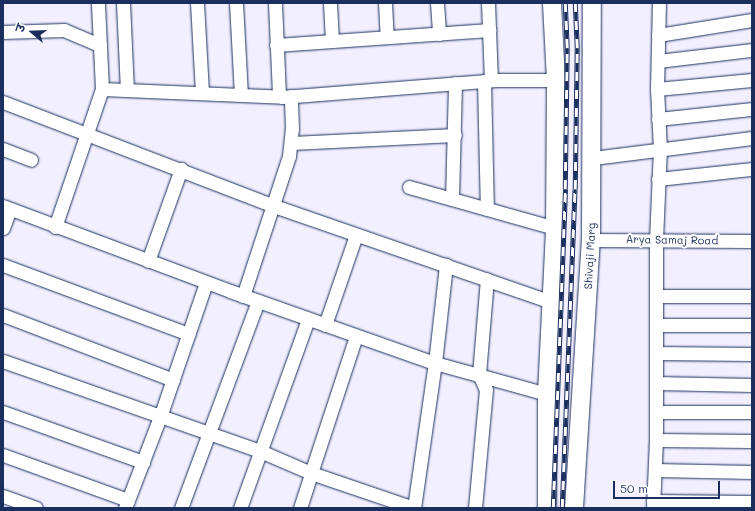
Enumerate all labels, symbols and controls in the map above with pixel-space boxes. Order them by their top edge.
north arrow [12,12,52,52]
text: उ [12,22,28,34]
street label: Shivaji Marg [582,222,598,290]
street label: Arya Samaj Road [626,233,718,247]
scale bar [615,473,722,499]
text: 50 m [620,480,648,496]

